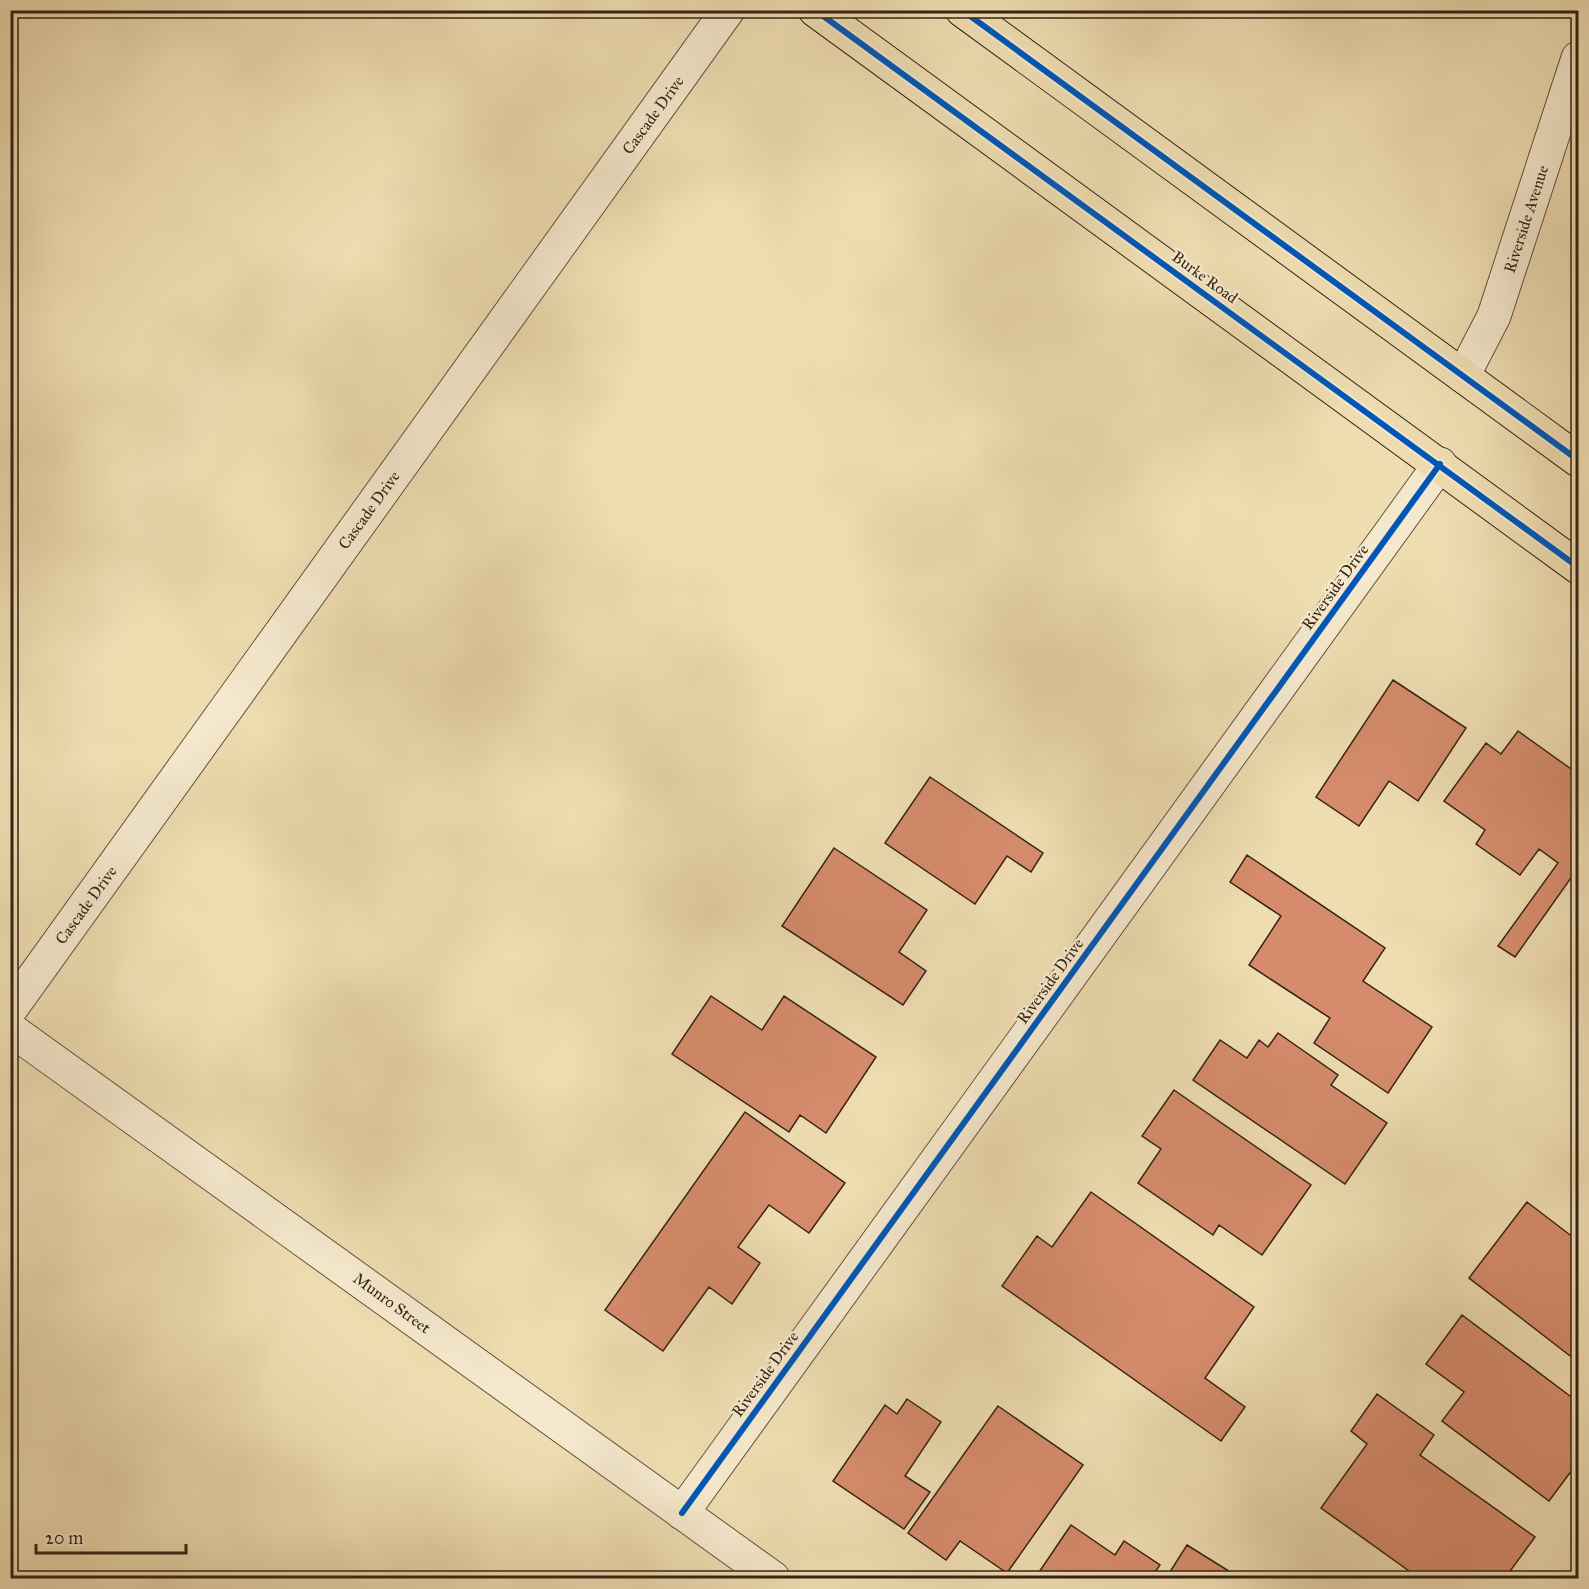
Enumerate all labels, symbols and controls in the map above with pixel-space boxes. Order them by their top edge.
street label: Cascade Drive [618,72,688,158]
street label: Riverside Avenue [1500,163,1552,275]
street label: Burke Road [1168,247,1242,307]
street label: Cascade Drive [334,467,404,553]
street label: Riverside Drive [1298,540,1373,633]
street label: Cascade Drive [51,862,121,948]
street label: Riverside Drive [1013,934,1088,1027]
street label: Munro Street [350,1269,435,1338]
street label: Riverside Drive [728,1327,803,1420]
scale bar [36,1517,186,1555]
text: 20 m [45,1527,83,1549]

